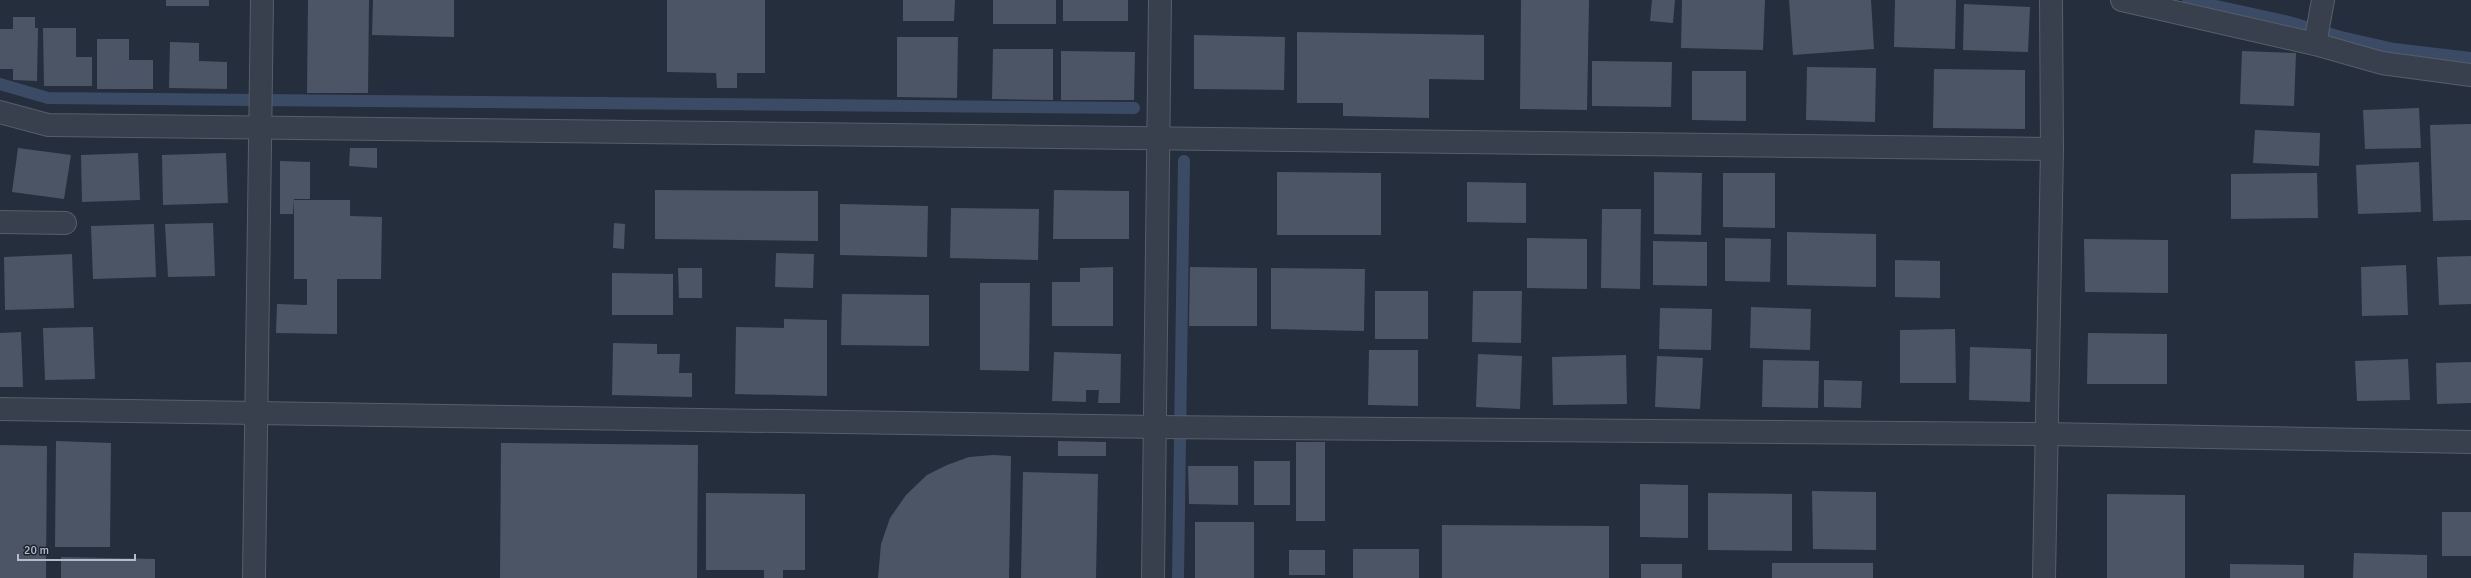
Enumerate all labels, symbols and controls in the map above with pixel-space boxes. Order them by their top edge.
scale bar [18,536,135,562]
text: 20 m [24,543,49,558]

